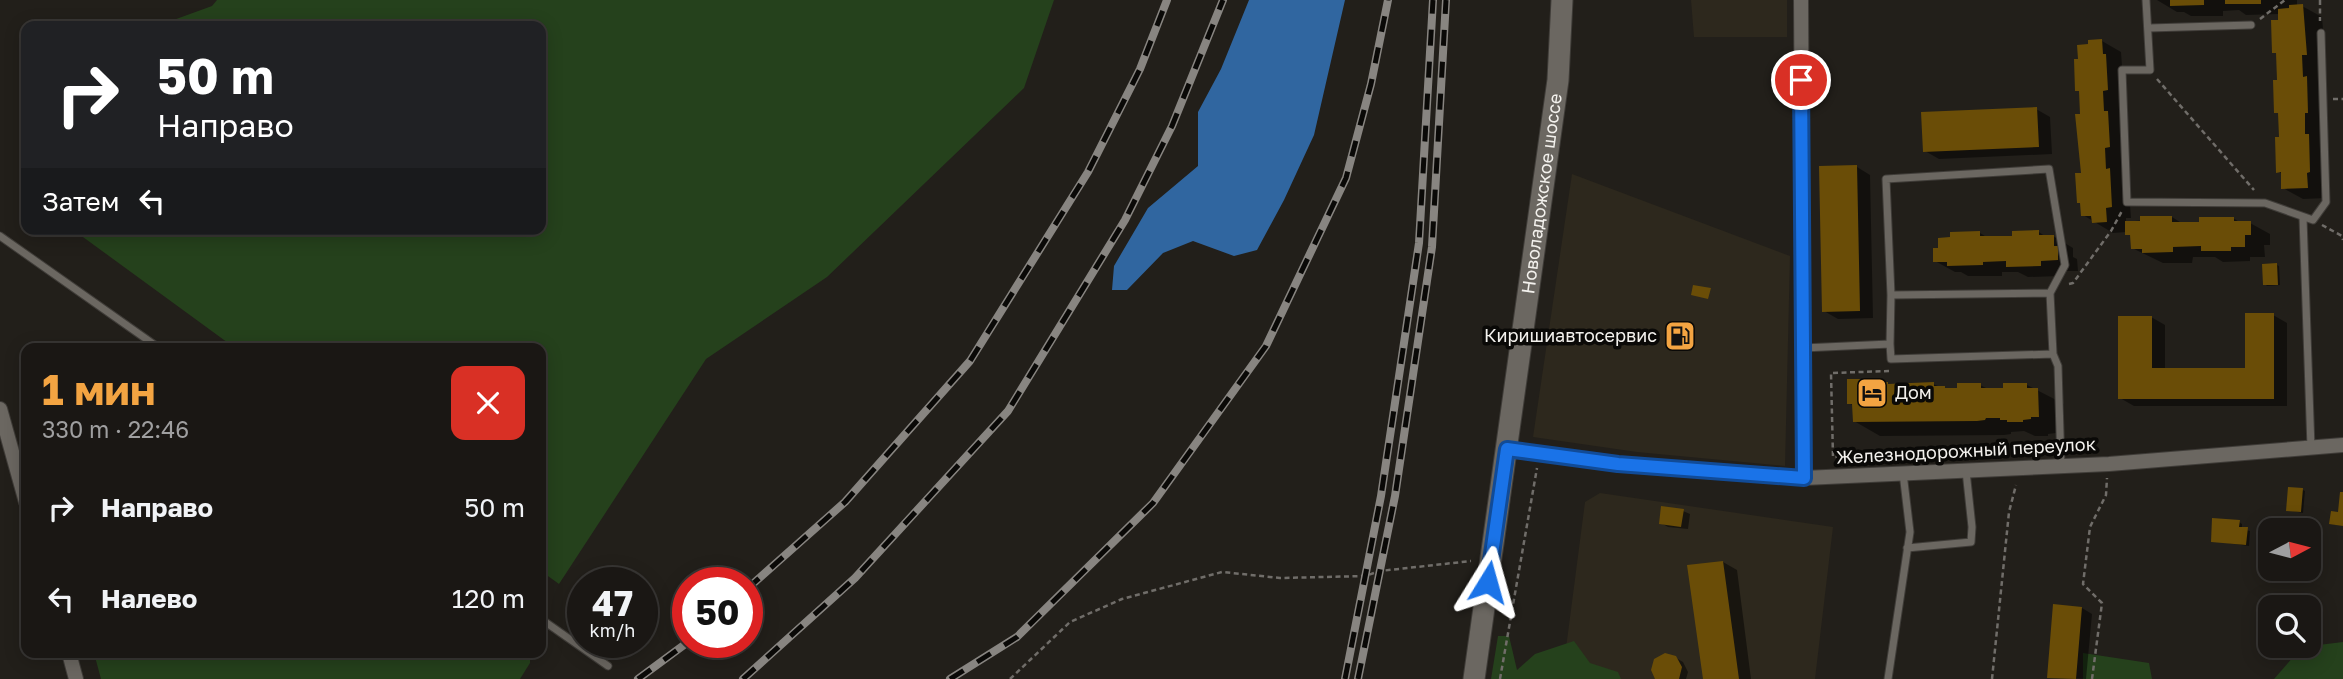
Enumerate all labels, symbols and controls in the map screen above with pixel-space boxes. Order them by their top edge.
text: 50 m [157,46,274,105]
icon: right [42,49,133,140]
pin [1771,50,1831,110]
icon: arrive [1782,61,1820,99]
street label: Новоладожское шоссе [1516,92,1566,295]
text: Направо [157,106,294,144]
icon: left [133,182,171,220]
text: Затем [42,186,119,217]
fuel station icon: Киришиавтосервис [1663,319,1697,353]
place label: Киришиавтосервис [1484,324,1657,346]
text: 1 мин [42,364,156,414]
button: close [451,366,525,440]
hotel icon: Дом [1855,376,1889,410]
place label: Дом [1895,381,1932,403]
text: 330 m · 22:46 [42,415,189,443]
street label: Железнодорожный переулок [1835,432,2096,468]
icon: right [42,489,80,527]
text: Направо [101,492,213,523]
text: 50 m [464,492,525,523]
north arrow [2258,518,2320,581]
map controls [2258,518,2321,658]
position arrow [1451,545,1525,619]
speed limit sign: 50 [672,567,763,658]
icon: left [42,580,80,618]
text: 47 [592,582,633,624]
text: Налево [101,583,197,614]
text: 120 m [452,583,525,614]
button: search [2258,595,2321,658]
text: km/h [590,619,635,641]

